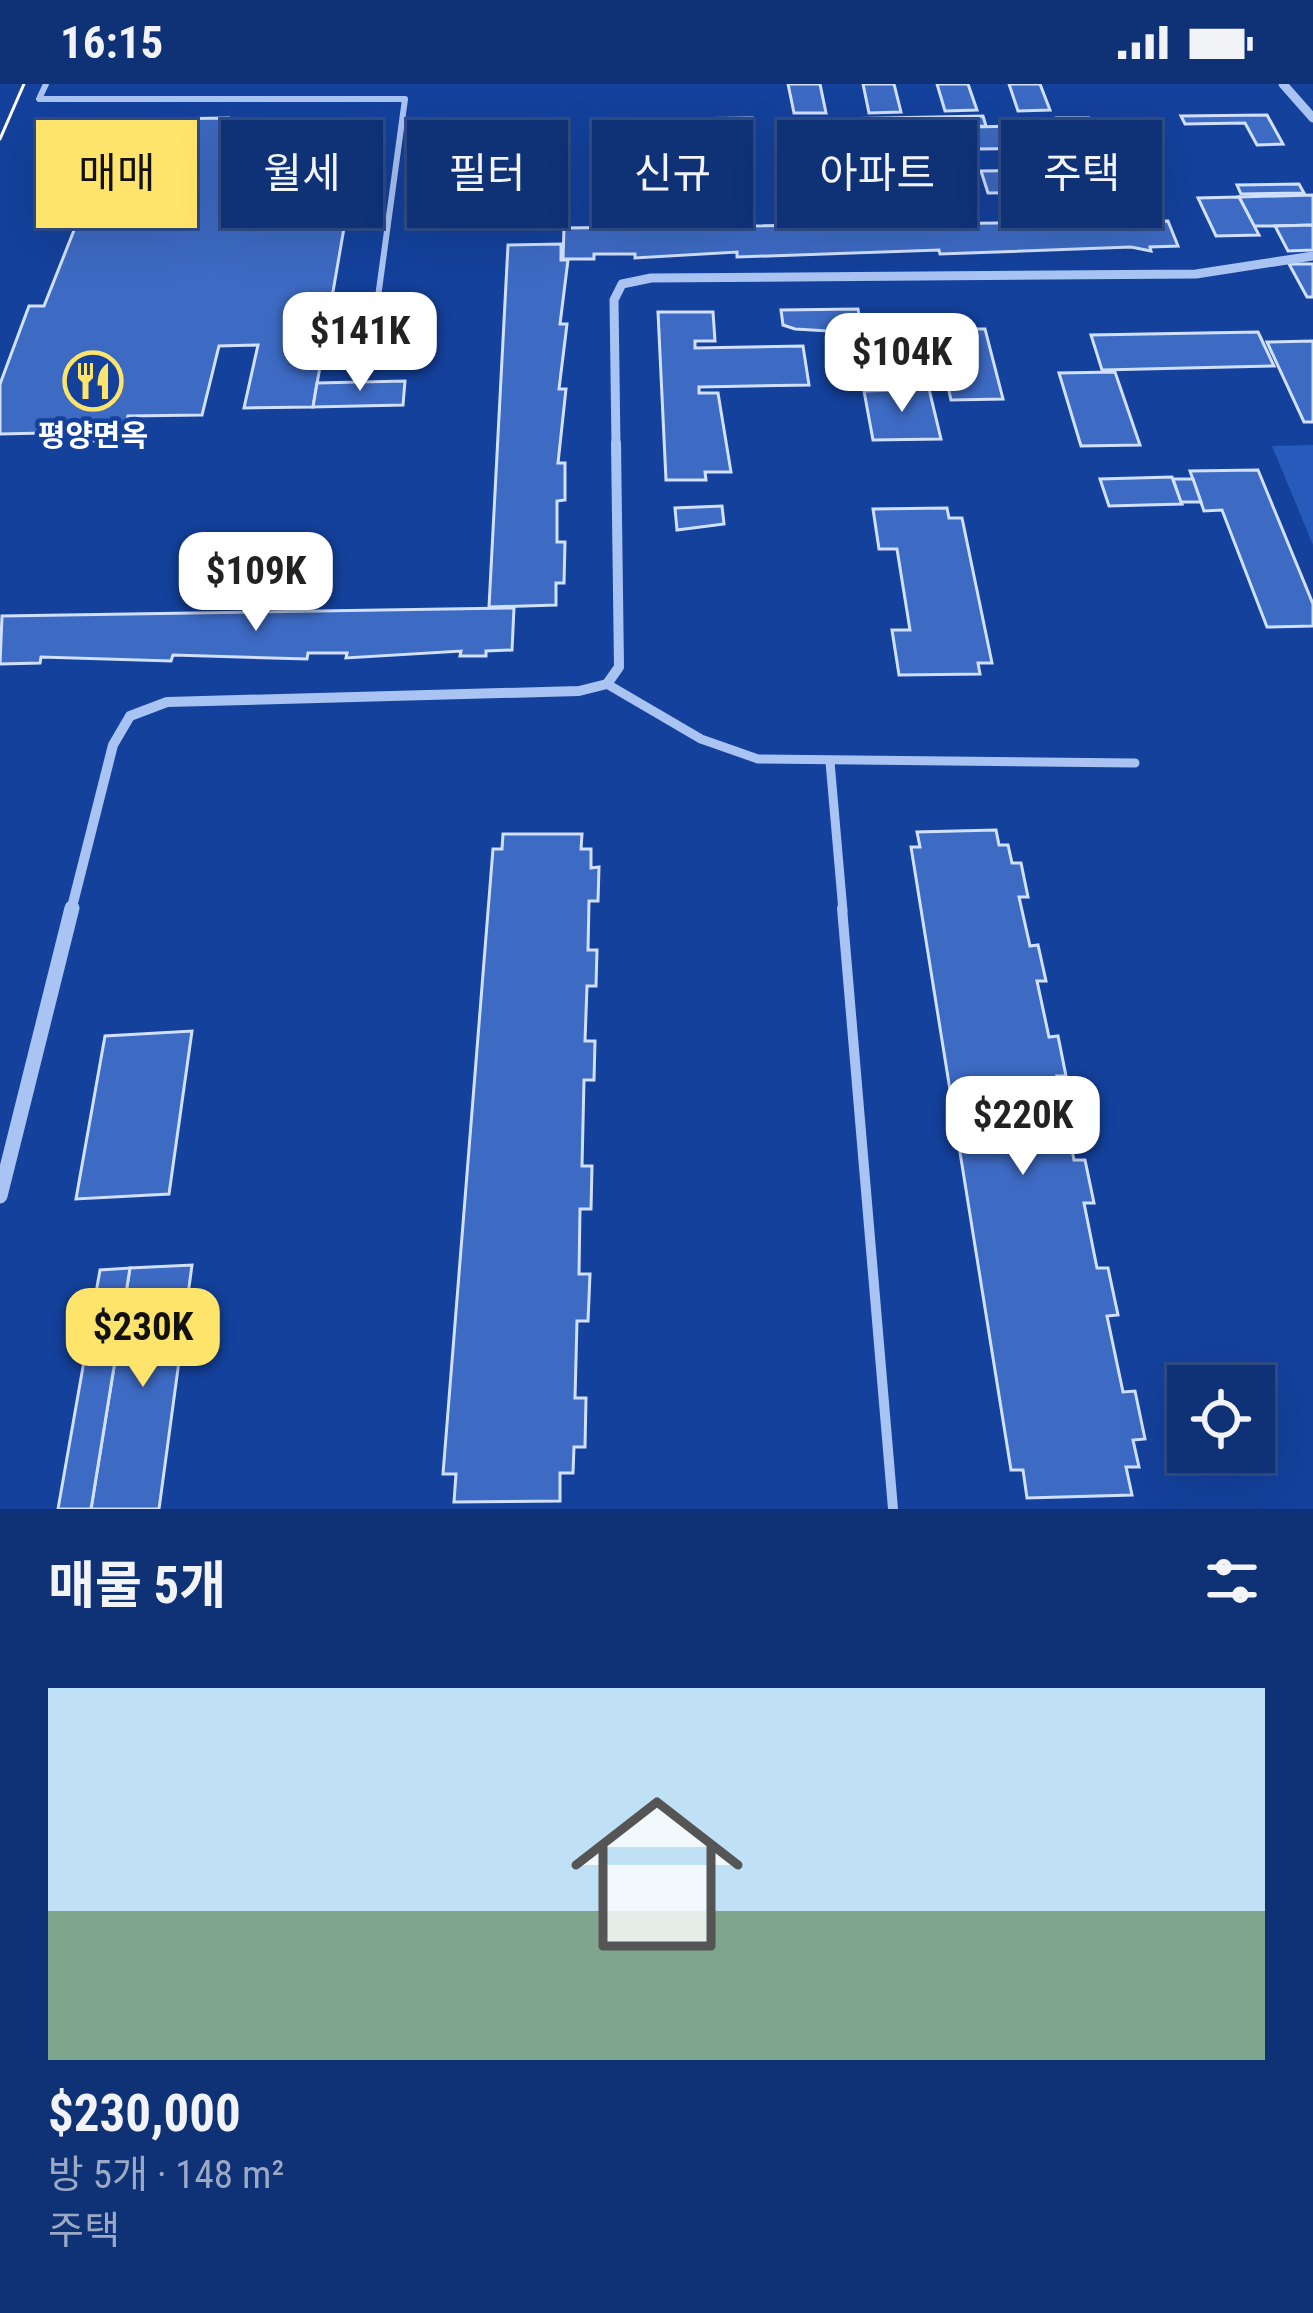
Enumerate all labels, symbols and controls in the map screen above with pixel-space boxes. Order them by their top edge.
text: 16:15 [60,16,163,69]
chip: 매매 [36,120,197,228]
chip: 월세 [221,120,383,228]
chip: 필터 [407,120,568,228]
chip: 신규 [592,120,753,228]
chip: 아파트 [777,120,977,228]
chip: 주택 [1001,120,1162,228]
pin: $141K [276,292,444,394]
text: $141K [310,308,410,354]
pin: $104K [818,313,986,415]
text: $104K [852,329,952,375]
restaurant icon: 평양면옥 [62,350,124,412]
place label: 평양면옥 [38,418,148,453]
pin: $109K [172,532,340,634]
text: $109K [206,548,306,594]
pin: $220K [939,1076,1107,1178]
text: $220K [973,1092,1073,1138]
pin: $230K [59,1288,227,1390]
text: $230K [93,1304,193,1350]
map controls [1167,1365,1275,1473]
button: locate [1167,1365,1275,1473]
icon: filters [1199,1548,1265,1614]
text: 매물 5개 [48,1556,226,1615]
icon: home [549,1766,765,1982]
text: $230,000 [48,2084,241,2143]
text: 방 5개 · 148 m² [48,2152,284,2198]
text: 주택 [48,2208,120,2254]

